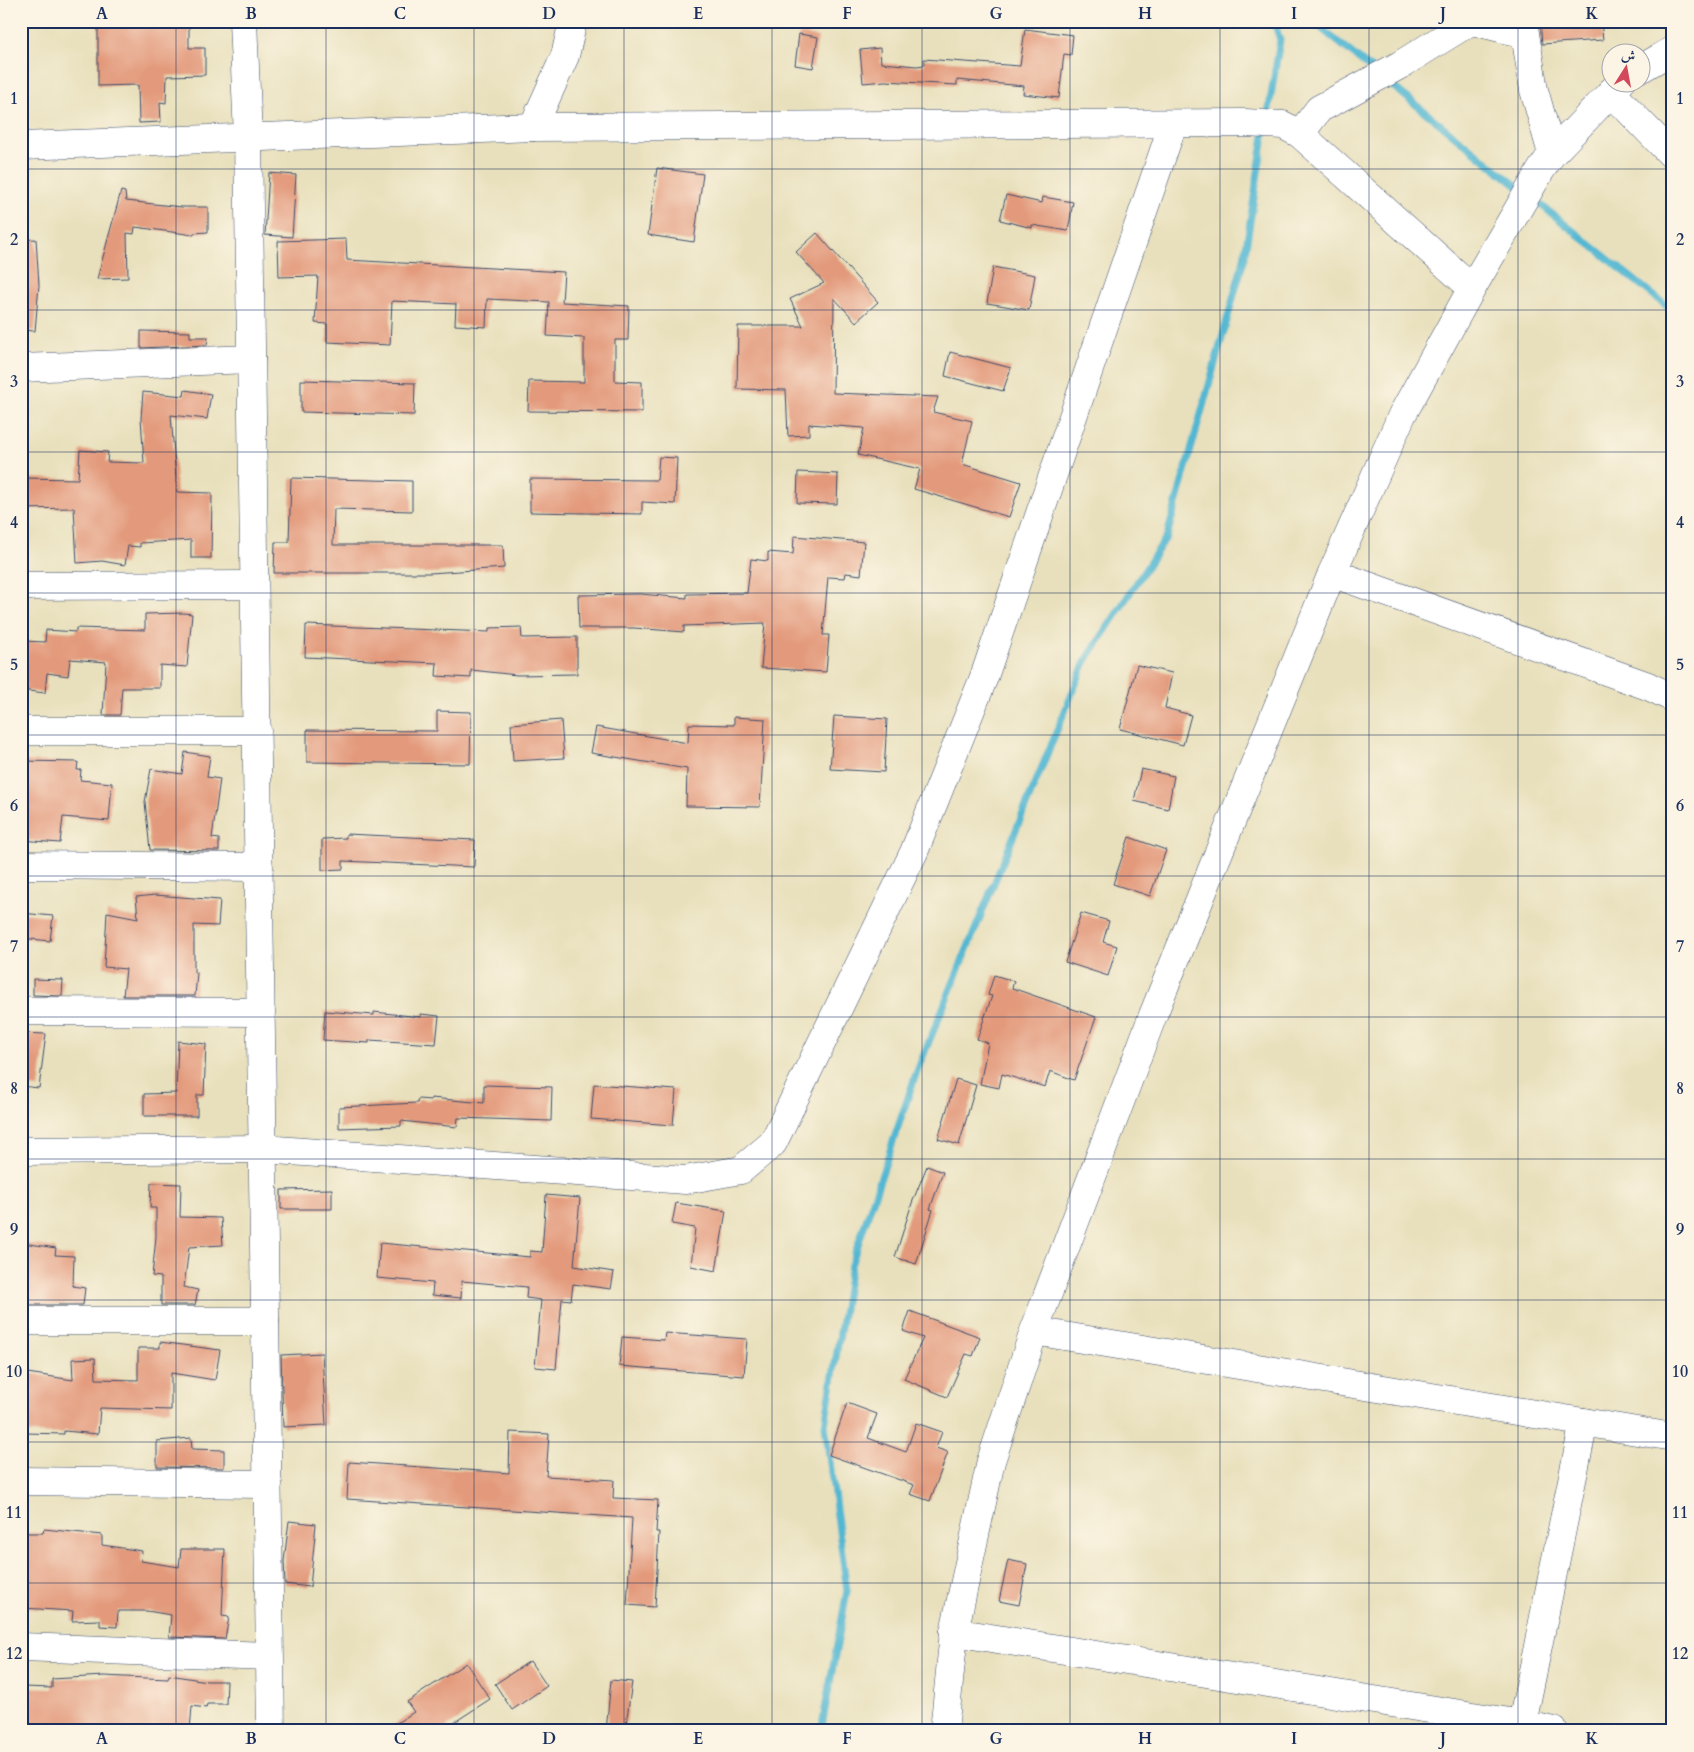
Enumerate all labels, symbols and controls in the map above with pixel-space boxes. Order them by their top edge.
text: A [96,3,108,25]
text: B [245,3,257,25]
text: C [394,3,406,25]
text: D [542,3,556,25]
text: E [693,3,703,25]
text: F [842,3,852,25]
text: G [989,3,1003,25]
text: H [1138,3,1152,25]
text: I [1291,3,1297,25]
text: J [1438,3,1446,25]
text: K [1586,3,1599,25]
north arrow [1602,42,1652,92]
text: ش [1620,45,1637,66]
text: 1 [10,88,18,110]
text: 1 [1676,88,1684,110]
text: 2 [10,229,18,251]
text: 2 [1676,229,1684,251]
text: 3 [10,371,18,393]
text: 3 [1676,371,1684,393]
text: 4 [10,512,18,534]
text: 4 [1676,512,1684,534]
text: 5 [10,654,18,676]
text: 5 [1676,654,1684,676]
text: 6 [10,795,18,817]
text: 6 [1676,795,1684,817]
text: 7 [10,936,18,958]
text: 7 [1676,936,1684,958]
text: 8 [10,1078,18,1100]
text: 8 [1676,1078,1684,1100]
text: 9 [10,1219,18,1241]
text: 9 [1676,1219,1684,1241]
text: 10 [6,1361,22,1383]
text: 10 [1672,1361,1688,1383]
text: 11 [6,1502,22,1524]
text: 11 [1672,1502,1688,1524]
text: 12 [6,1643,22,1665]
text: 12 [1672,1643,1688,1665]
text: A [96,1728,108,1750]
text: B [245,1728,257,1750]
text: C [394,1728,406,1750]
text: D [542,1728,556,1750]
text: E [693,1728,703,1750]
text: F [842,1728,852,1750]
text: G [989,1728,1003,1750]
text: H [1138,1728,1152,1750]
text: I [1291,1728,1297,1750]
text: J [1438,1728,1446,1750]
text: K [1586,1728,1599,1750]

